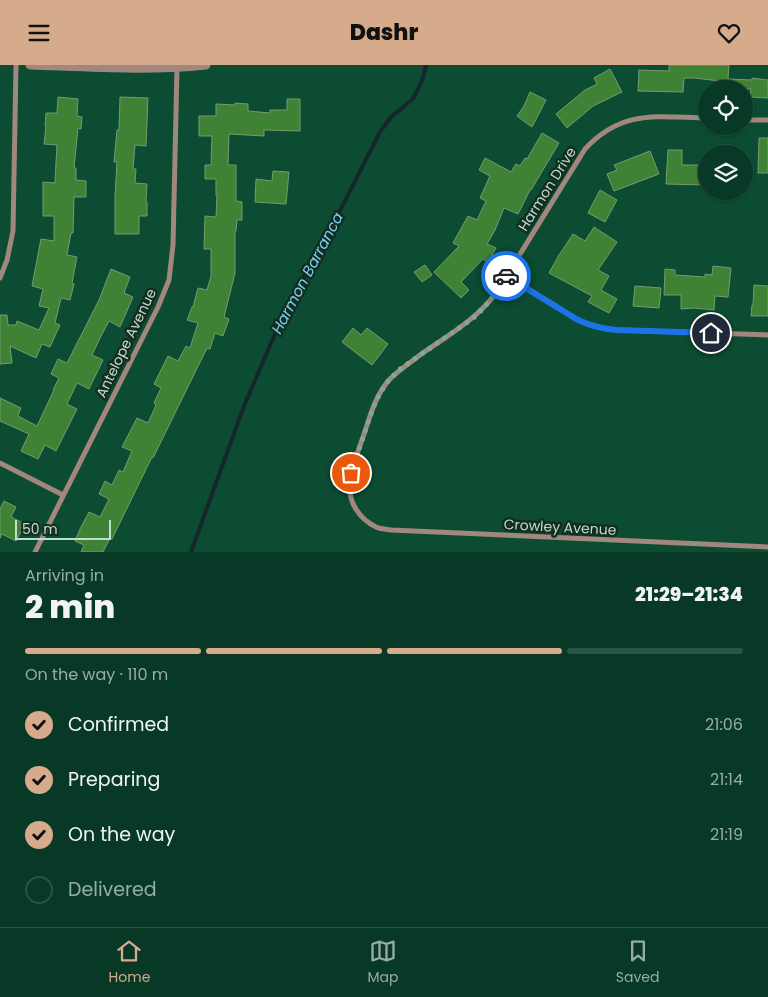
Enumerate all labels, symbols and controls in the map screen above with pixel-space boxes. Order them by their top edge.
text: Dashr [350,17,418,48]
icon: menu [25,19,53,47]
icon: heart [715,19,743,47]
map controls [698,80,753,200]
button: locate [698,80,753,135]
street label: Harmon Drive [513,143,581,235]
button: layers [698,145,753,200]
water label: Harmon Barranca [266,209,348,337]
courier [481,251,531,301]
icon: car [492,262,520,290]
street label: Antelope Avenue [91,285,161,401]
pin [690,312,732,354]
icon: home [697,319,725,347]
pin [330,452,372,494]
icon: bag [337,459,365,487]
street label: Crowley Avenue [503,514,617,540]
scale bar [15,517,111,540]
text: 50 m [22,519,58,539]
text: Arriving in [25,564,104,587]
text: 21:29–21:34 [635,581,743,608]
text: 2 min [25,584,115,629]
text: On the way · 110 m [25,663,168,686]
icon: check [25,711,53,739]
text: Confirmed [68,711,169,738]
text: 21:06 [705,713,743,736]
icon: check [25,766,53,794]
text: Preparing [68,766,160,793]
text: 21:14 [710,768,743,791]
icon: check [25,821,53,849]
text: On the way [68,821,175,848]
text: 21:19 [710,823,743,846]
text: Delivered [68,876,157,903]
tab: Home [109,937,150,988]
tab: Map [368,937,399,988]
tab: Saved [616,937,659,988]

